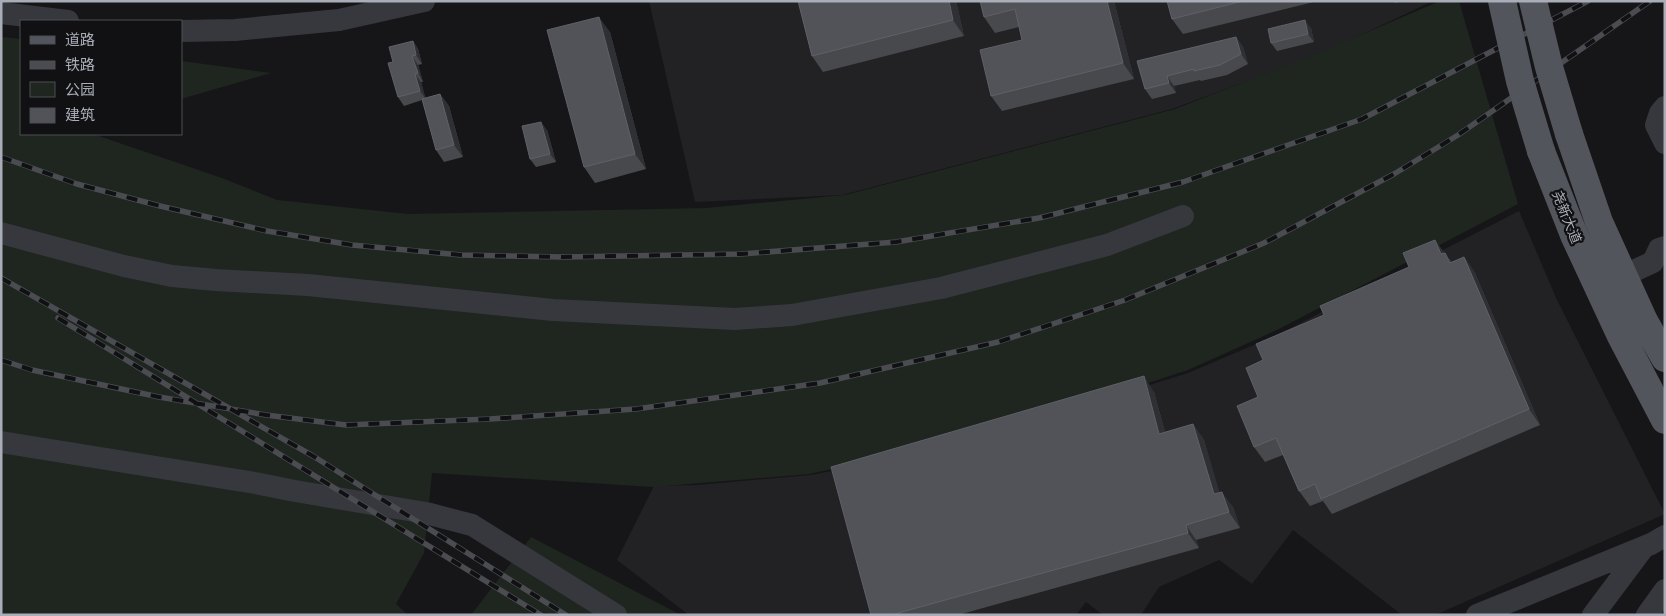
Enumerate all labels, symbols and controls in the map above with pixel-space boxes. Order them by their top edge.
legend [20,20,182,135]
text: 道路 [65,30,95,49]
text: 铁路 [65,55,95,74]
text: 公园 [65,80,95,99]
text: 建筑 [65,105,95,124]
street label: 尧新大道 [1548,188,1586,246]

